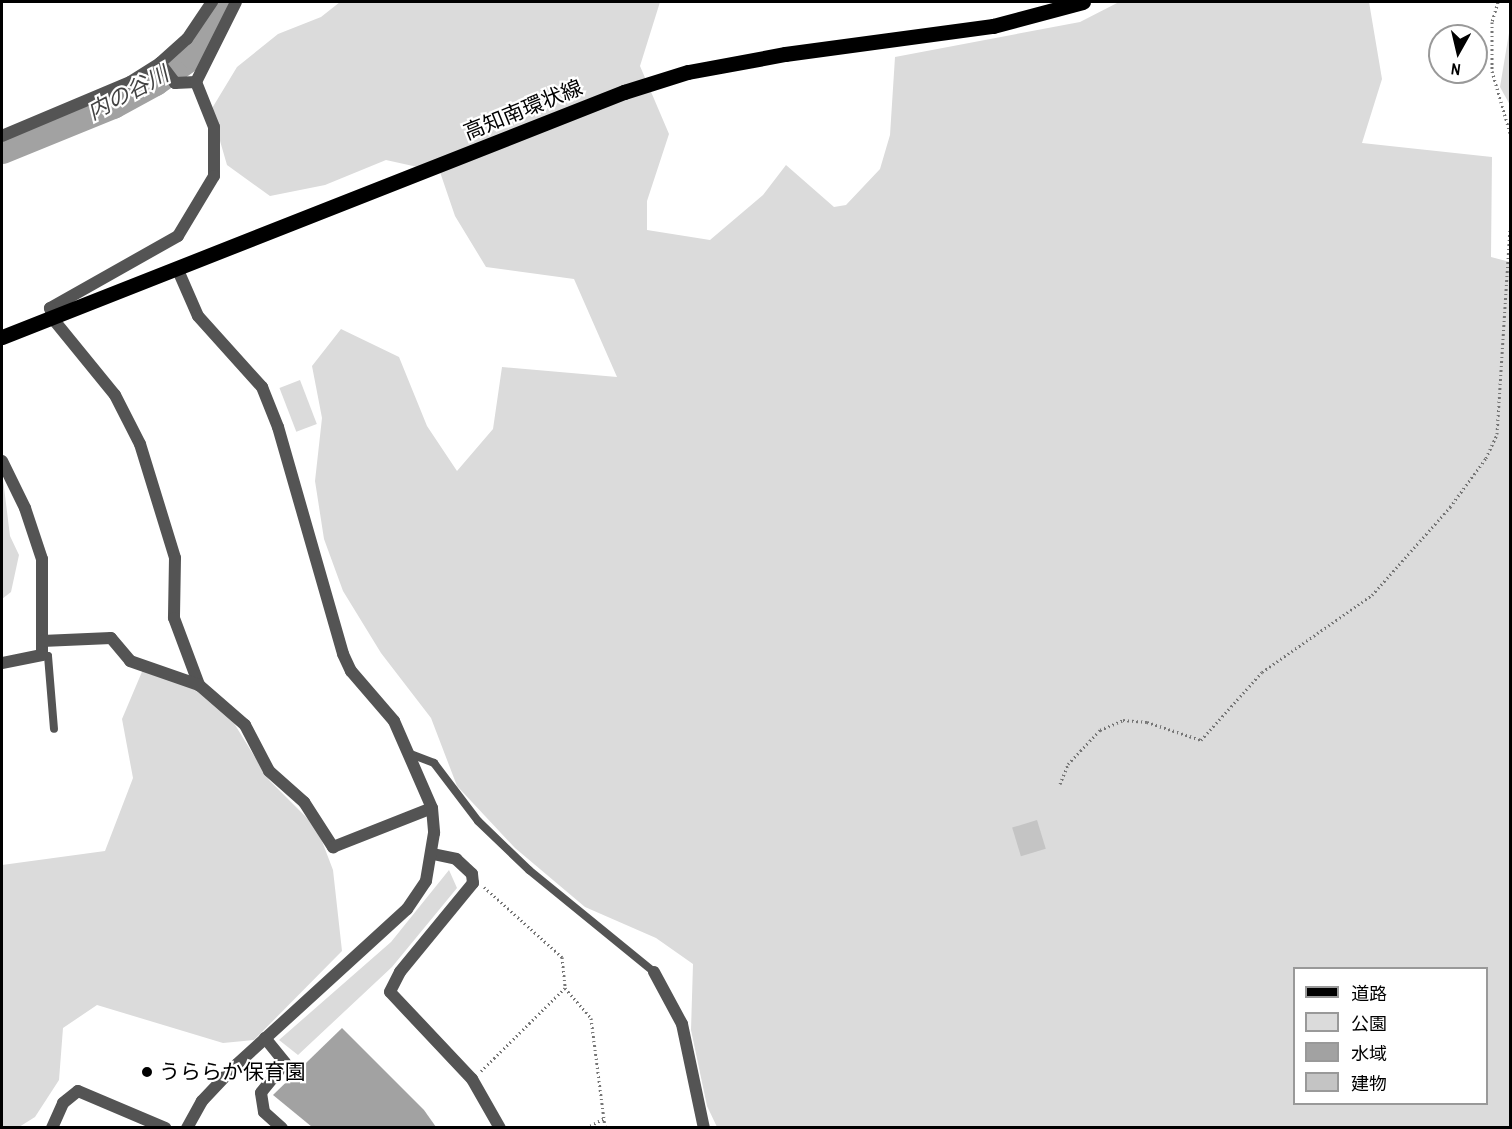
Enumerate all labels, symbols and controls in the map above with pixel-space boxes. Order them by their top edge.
north arrow [1428,24,1488,84]
text: N [1450,58,1462,81]
water label: 内の谷川 [83,61,173,125]
street label: 高知南環状線 [460,75,586,145]
legend [1293,967,1488,1105]
text: 道路 [1351,981,1387,1006]
text: 公園 [1351,1011,1387,1036]
text: 水域 [1351,1041,1387,1066]
place label: うららか保育園 [159,1059,306,1085]
marker: うららか保育園 [140,1065,154,1079]
text: 建物 [1351,1071,1387,1096]

